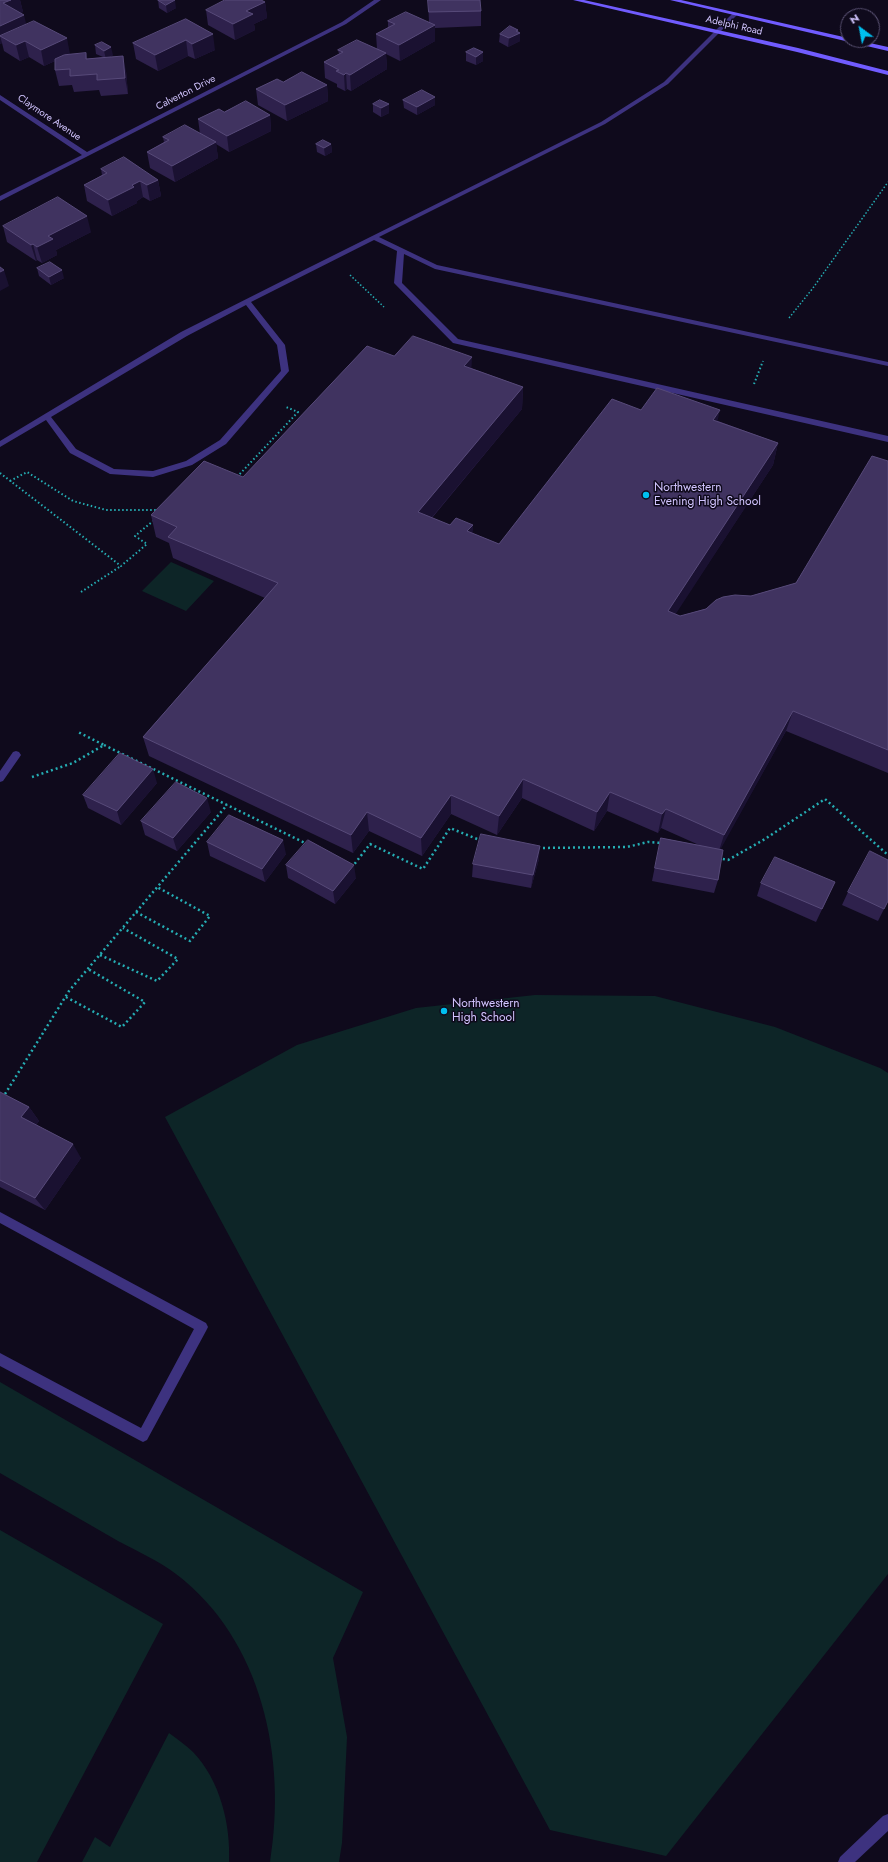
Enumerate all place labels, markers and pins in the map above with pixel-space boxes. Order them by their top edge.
place label: Northwestern Evening High School [654,481,761,509]
marker: Northwestern Evening High School [641,490,651,500]
place label: Northwestern High School [452,997,520,1025]
marker: Northwestern High School [439,1006,449,1016]

